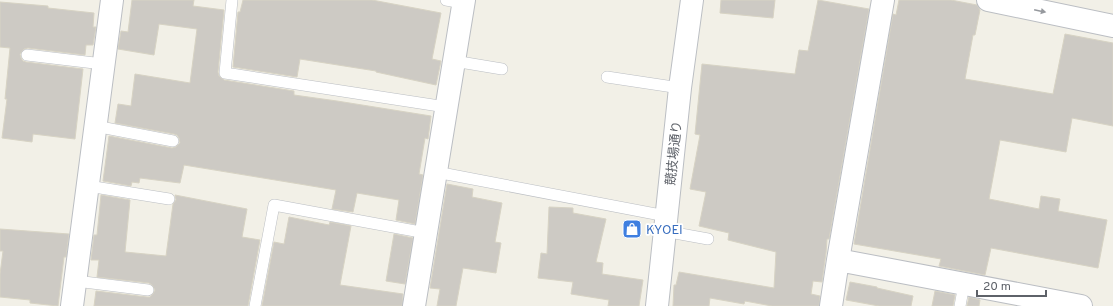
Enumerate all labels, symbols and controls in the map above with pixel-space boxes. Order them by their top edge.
one-way arrow [1034,8,1046,14]
street label: 競技場通り [664,120,686,186]
shop icon: KYOEI [621,218,643,240]
place label: KYOEI [646,223,683,239]
scale bar [977,272,1046,298]
text: 20 m [983,279,1011,295]

